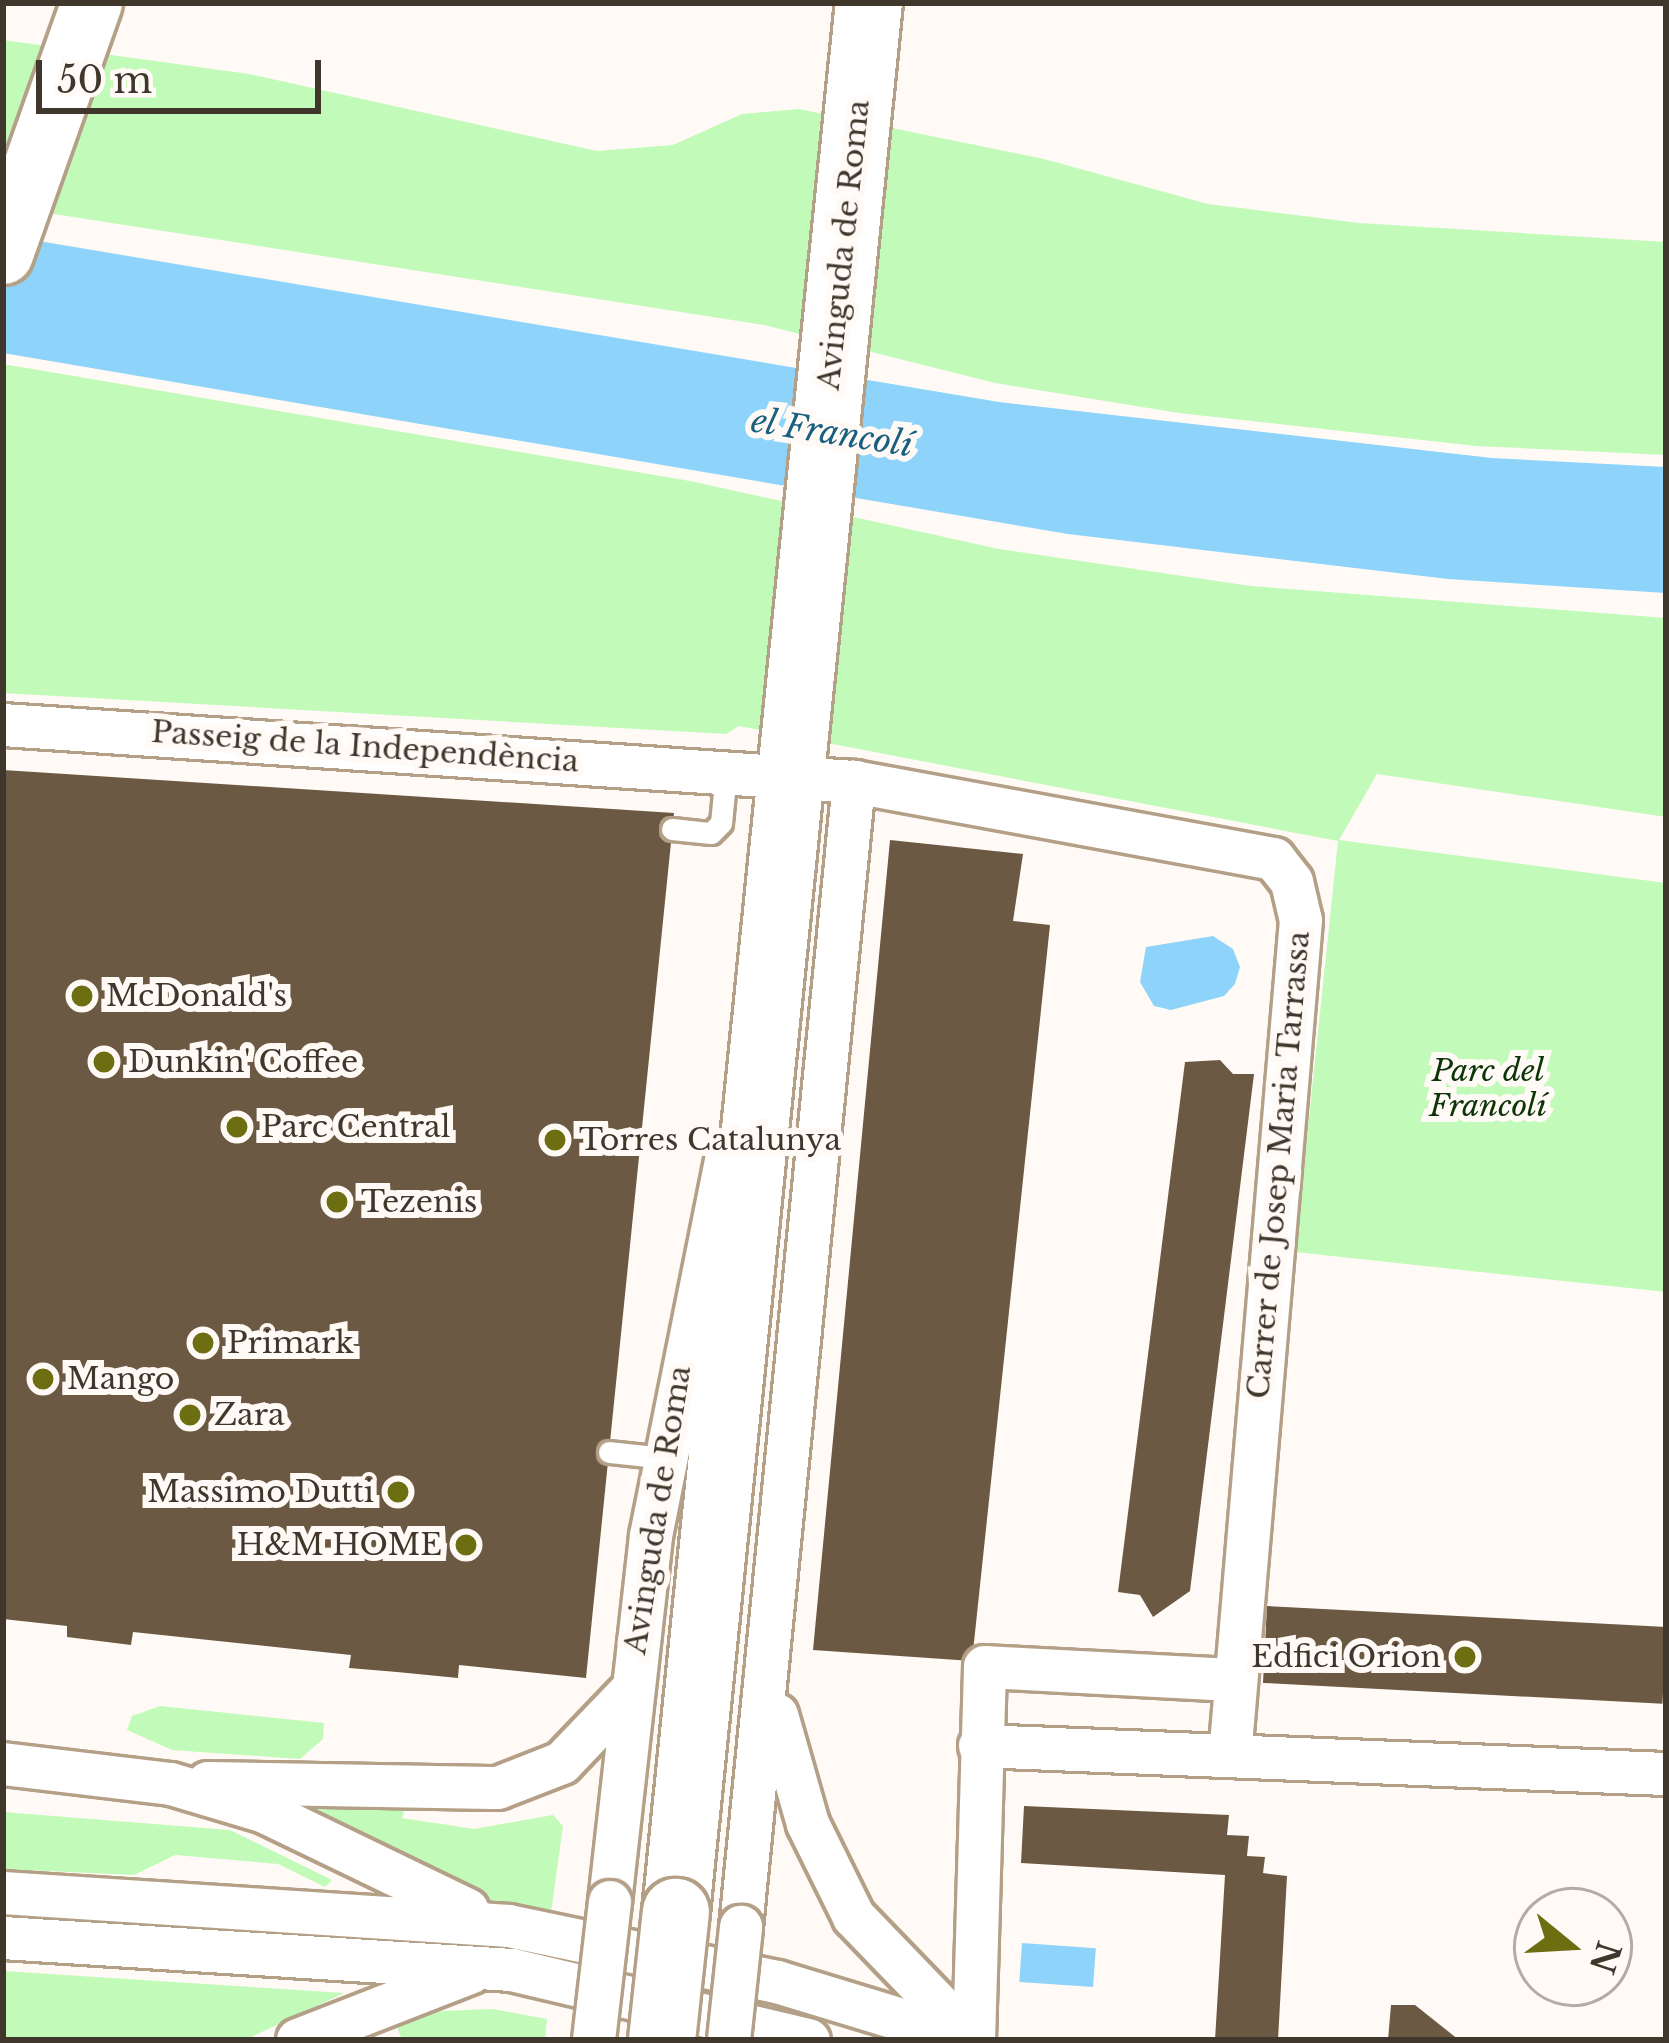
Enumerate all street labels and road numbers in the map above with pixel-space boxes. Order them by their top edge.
street label: Avinguda de Roma [811,98,877,392]
street label: Passeig de la Independència [150,714,580,780]
street label: Carrer de Josep Maria Tarrassa [1241,929,1317,1401]
street label: Avinguda de Roma [617,1363,699,1657]

